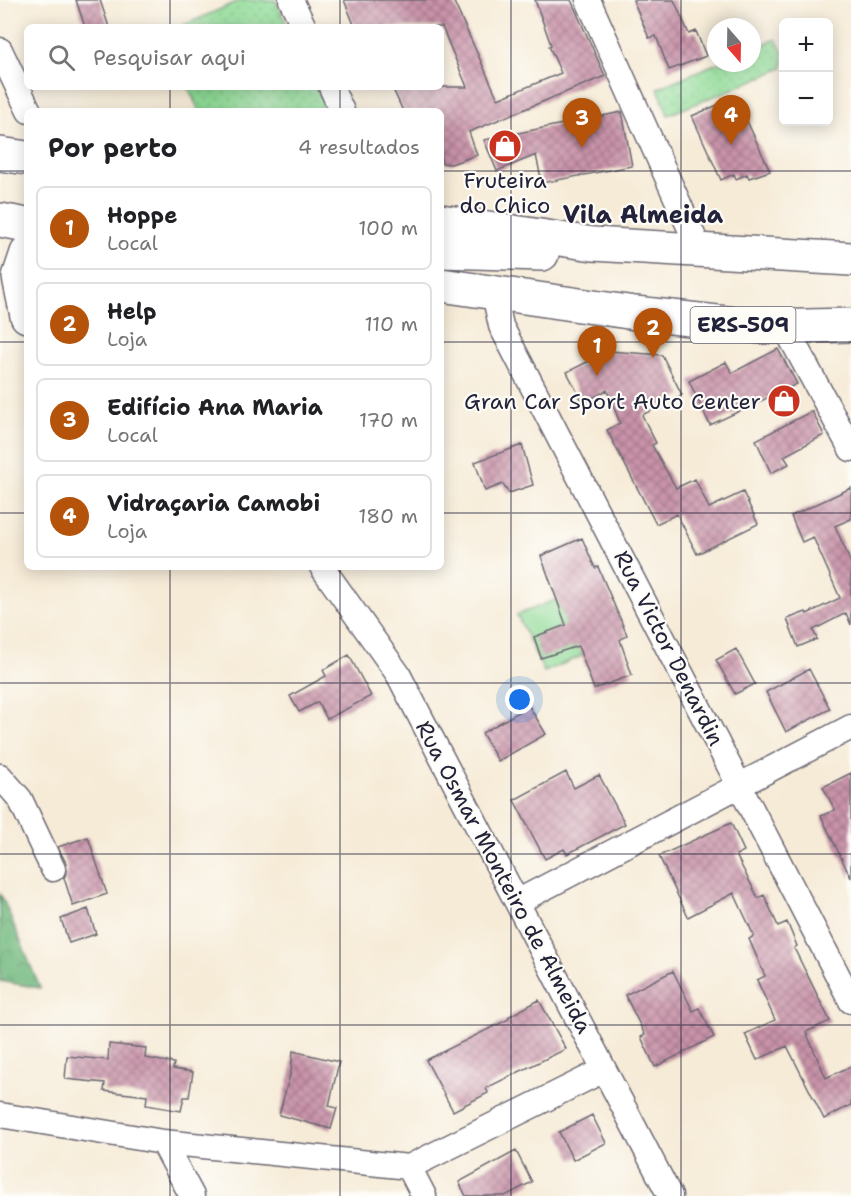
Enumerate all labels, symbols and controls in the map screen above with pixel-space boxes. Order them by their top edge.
north arrow [707,18,761,72]
map controls [779,18,833,126]
button: + [779,18,833,72]
search box [24,24,444,90]
icon: search [45,41,78,74]
text: Pesquisar aqui [93,43,246,72]
button: − [779,72,833,126]
pin: 4 [712,96,750,145]
pin: 3 [562,98,602,148]
shop icon: Fruteira do Chico [487,128,523,164]
text: Por perto [48,130,177,165]
text: 4 resultados [298,134,420,160]
place label: Fruteira do Chico [460,166,550,220]
district label: Vila Almeida [563,199,724,231]
text: Hoppe [107,201,177,230]
text: 1 [65,215,74,241]
text: 100 m [358,215,418,241]
text: Local [107,230,158,256]
text: Help [107,297,156,326]
road number: ERS-509 [690,307,795,343]
pin: 2 [634,308,672,358]
text: 2 [63,311,77,337]
text: 110 m [364,311,418,337]
text: Loja [107,326,147,352]
pin: 1 [578,326,616,376]
shop icon: Gran Car Sport Auto Center [766,383,802,419]
place label: Gran Car Sport Auto Center [464,387,761,416]
text: Edifício Ana Maria [107,393,323,422]
text: 3 [63,407,77,433]
text: 170 m [359,407,418,433]
text: Local [107,422,158,448]
text: Vidraçaria Camobi [107,489,320,518]
text: 4 [63,503,77,529]
text: 180 m [358,503,418,529]
text: Loja [107,518,147,544]
street label: Rua Victor Denardin [607,545,731,751]
your location [505,685,534,714]
street label: Rua Osmar Monteiro de Almeida [409,716,599,1039]

